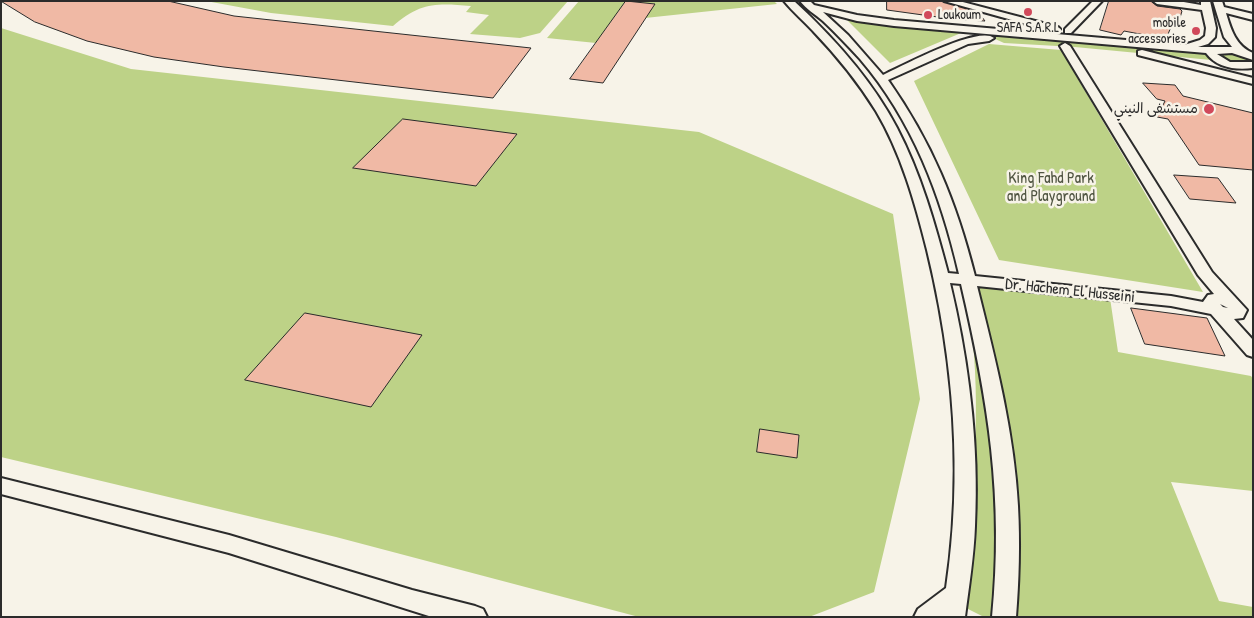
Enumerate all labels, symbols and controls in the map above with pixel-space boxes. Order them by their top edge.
marker: SAFA S.A.R.L [1022,6,1034,18]
place label: Loukoum [938,7,981,23]
marker: Loukoum [922,9,934,21]
place label: mobile accessories [1128,15,1186,48]
place label: SAFA S.A.R.L [997,20,1059,36]
marker: mobile accessories [1190,25,1202,37]
place label: مستشفى النيني [1114,101,1198,117]
marker: مستشفى النيني [1202,102,1216,116]
park label: King Fahd Park and Playground [1007,169,1095,207]
street label: Dr. Hachem El Husseini [1004,275,1136,307]

